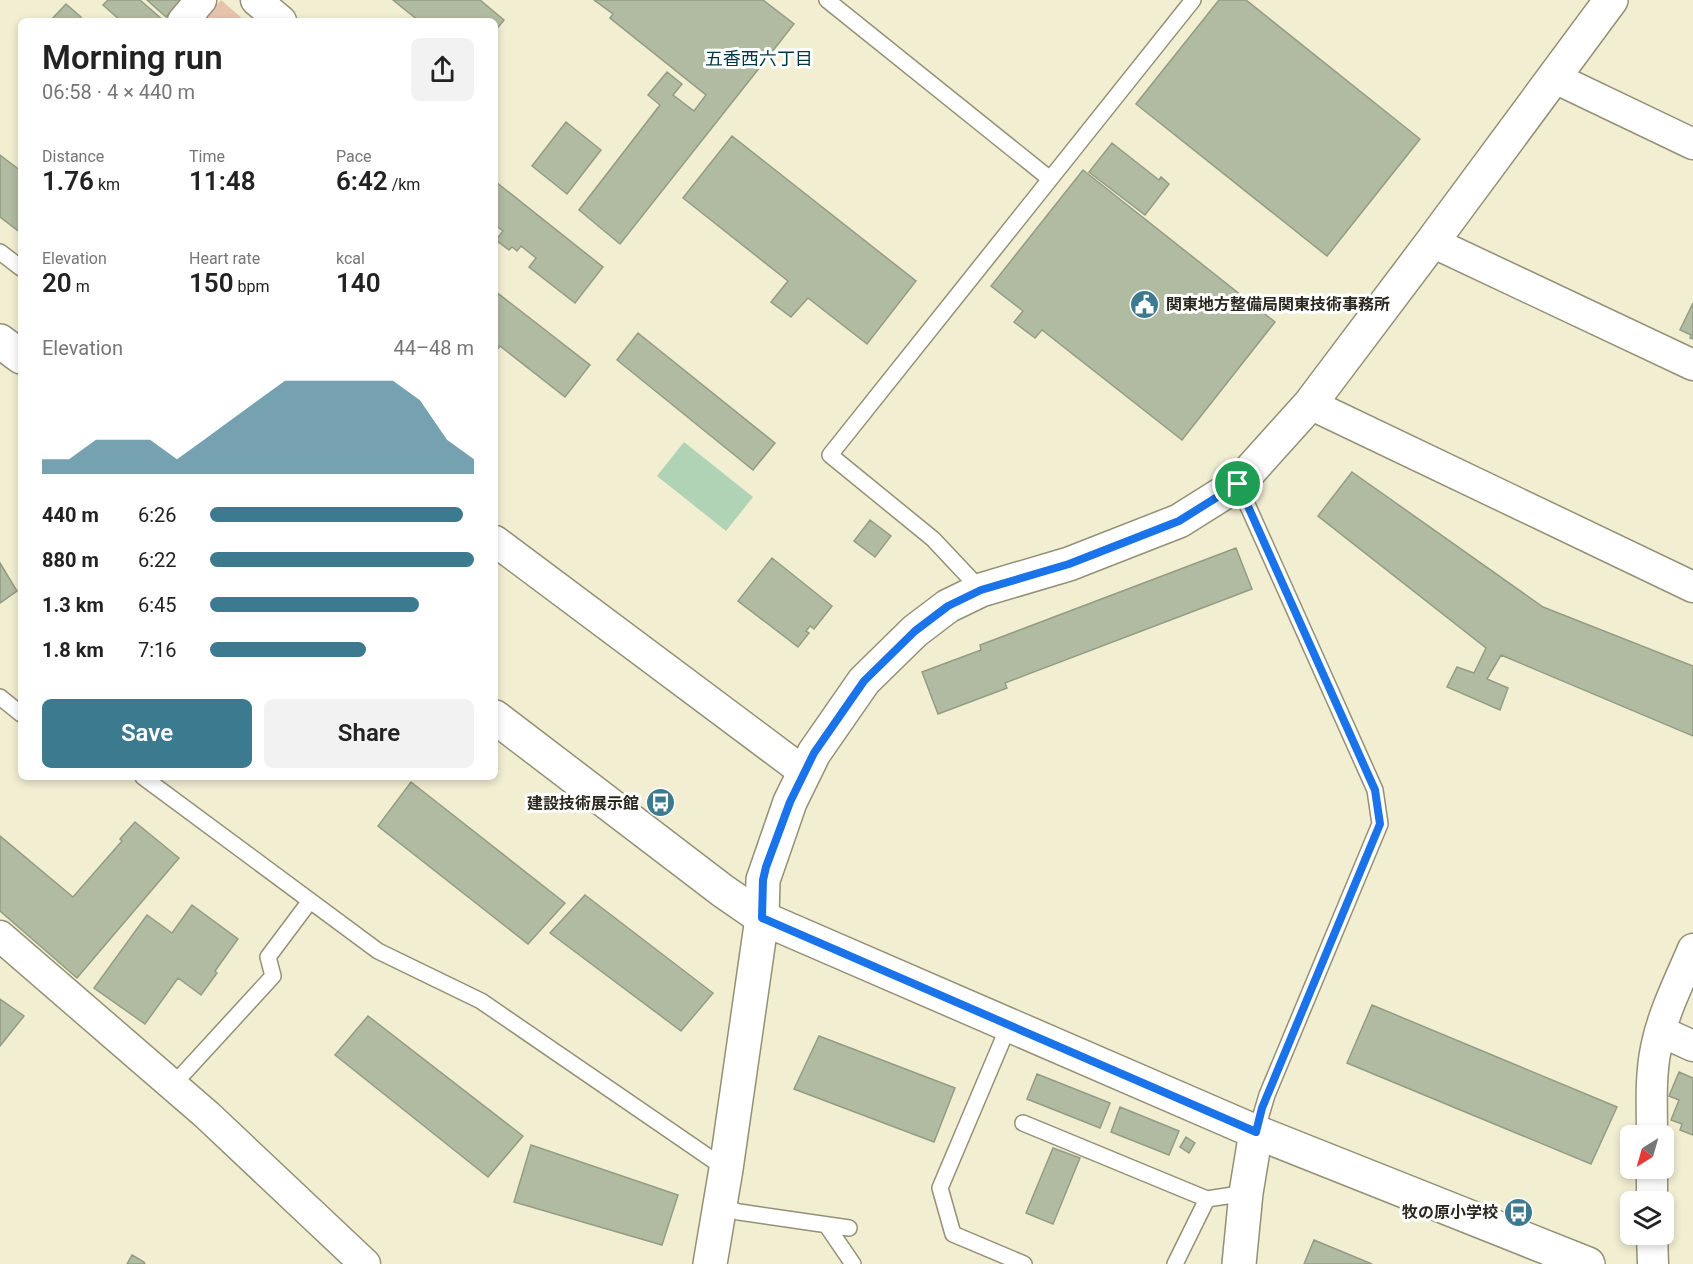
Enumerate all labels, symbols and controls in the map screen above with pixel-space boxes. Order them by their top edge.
text: Morning run [42,38,223,77]
button: share [411,38,474,101]
district label: 五香西六丁目 [705,48,813,69]
text: 06:58 · 4 × 440 m [42,80,195,104]
text: Distance [42,147,104,166]
text: Time [189,147,225,166]
text: Pace [336,147,372,166]
text: 1.76 [42,166,94,196]
text: 11:48 [189,166,256,196]
text: 6:42 [336,166,388,196]
text: km [94,175,120,194]
text: /km [388,175,420,194]
text: Elevation [42,249,107,268]
text: Heart rate [189,249,260,268]
text: kcal [336,249,365,268]
text: 20 [42,268,72,298]
text: 150 [189,268,234,298]
text: 140 [336,268,381,298]
text: m [72,277,90,296]
text: bpm [234,277,270,296]
public building icon: 関東地方整備局関東技術事務所 [1129,288,1161,320]
place label: 関東地方整備局関東技術事務所 [1166,295,1390,314]
text: Elevation [42,336,123,360]
text: 44–48 m [393,336,474,360]
pin [1212,458,1263,509]
icon: arrive [1221,467,1254,500]
text: 440 m [42,503,99,527]
text: 6:26 [138,503,177,527]
text: 880 m [42,548,99,572]
text: 6:22 [138,548,177,572]
text: 1.3 km [42,593,104,617]
text: 6:45 [138,593,177,617]
text: 1.8 km [42,638,104,662]
text: 7:16 [138,638,177,662]
button: Save [42,699,252,768]
button: Share [264,699,474,768]
bus stop icon: 建設技術展示館 [644,787,676,819]
place label: 建設技術展示館 [527,794,639,813]
north arrow [1620,1125,1674,1179]
map controls [1620,1125,1674,1245]
button: layers [1620,1191,1674,1245]
bus stop icon: 牧の原小学校 [1503,1196,1535,1228]
place label: 牧の原小学校 [1402,1203,1498,1222]

